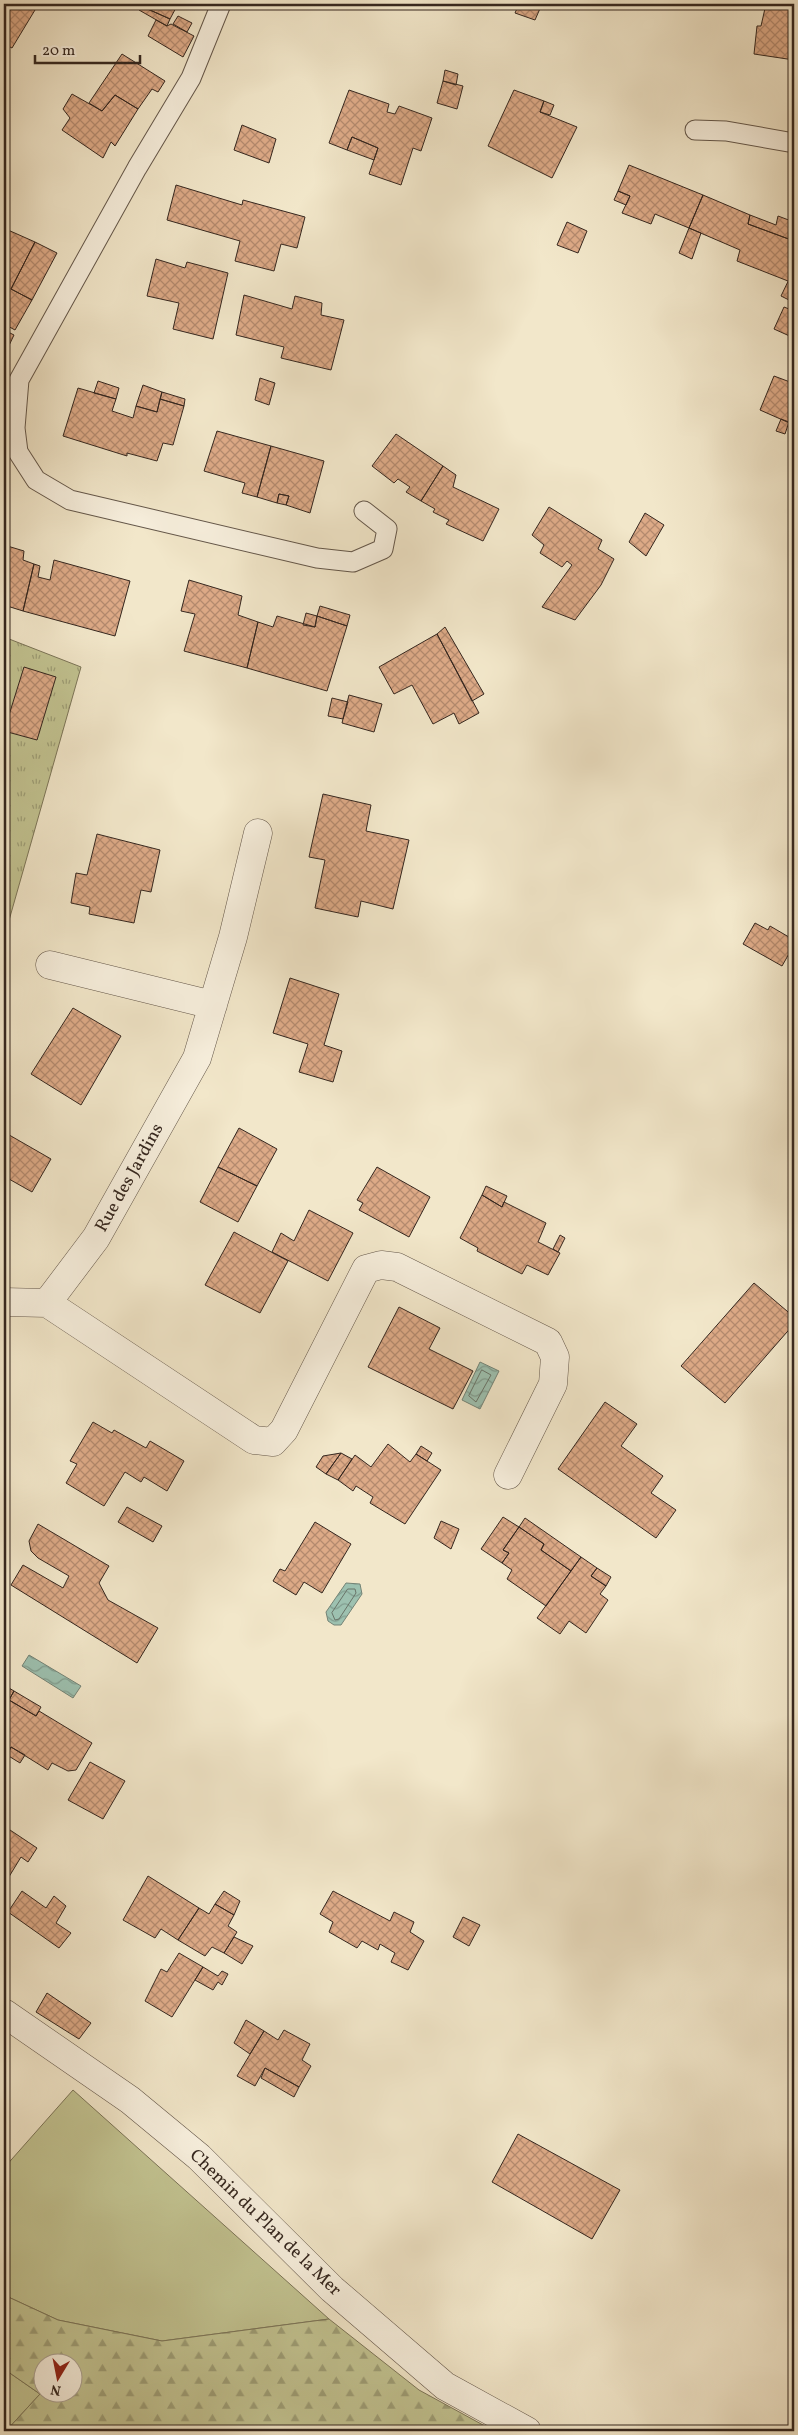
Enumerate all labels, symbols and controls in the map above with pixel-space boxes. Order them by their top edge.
scale bar [35,32,140,64]
text: 20 m [42,41,75,62]
street label: Rue des Jardins [90,1119,170,1237]
street label: Chemin du Plan de la Mer [183,2144,347,2303]
north arrow [32,2352,82,2402]
text: N [49,2379,63,2400]

